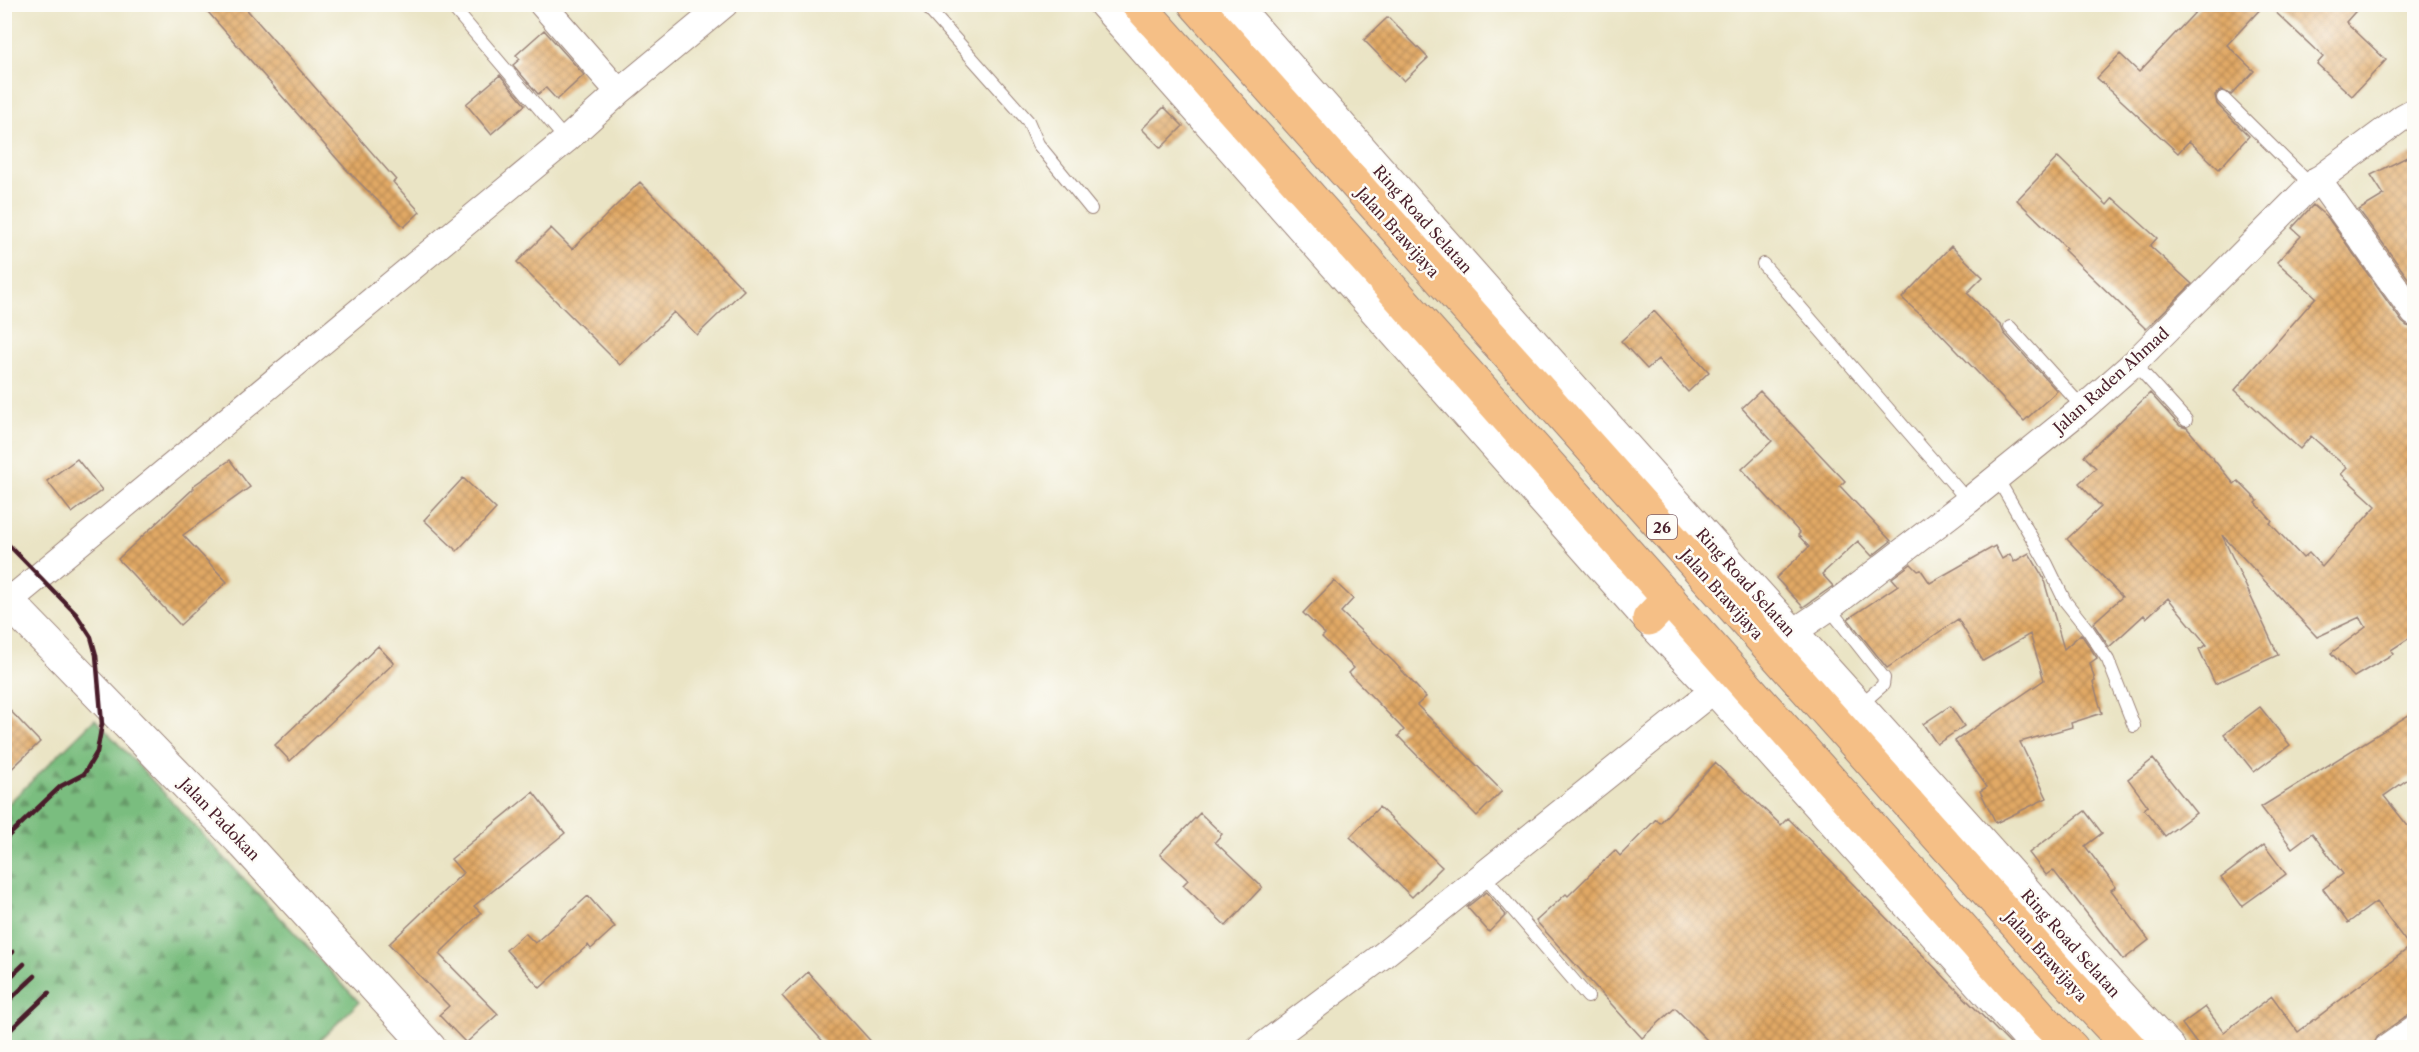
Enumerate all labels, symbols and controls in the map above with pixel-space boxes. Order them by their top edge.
street label: Ring Road Selatan [1369,161,1477,277]
street label: Jalan Brawijaya [1350,180,1444,282]
street label: Jalan Raden Ahmad [2047,323,2173,439]
road number: 26 [1647,515,1677,539]
street label: Ring Road Selatan [1692,524,1800,640]
street label: Jalan Brawijaya [1674,542,1768,644]
street label: Jalan Padokan [174,771,264,864]
street label: Ring Road Selatan [2017,885,2125,1001]
street label: Jalan Brawijaya [1998,904,2092,1006]

